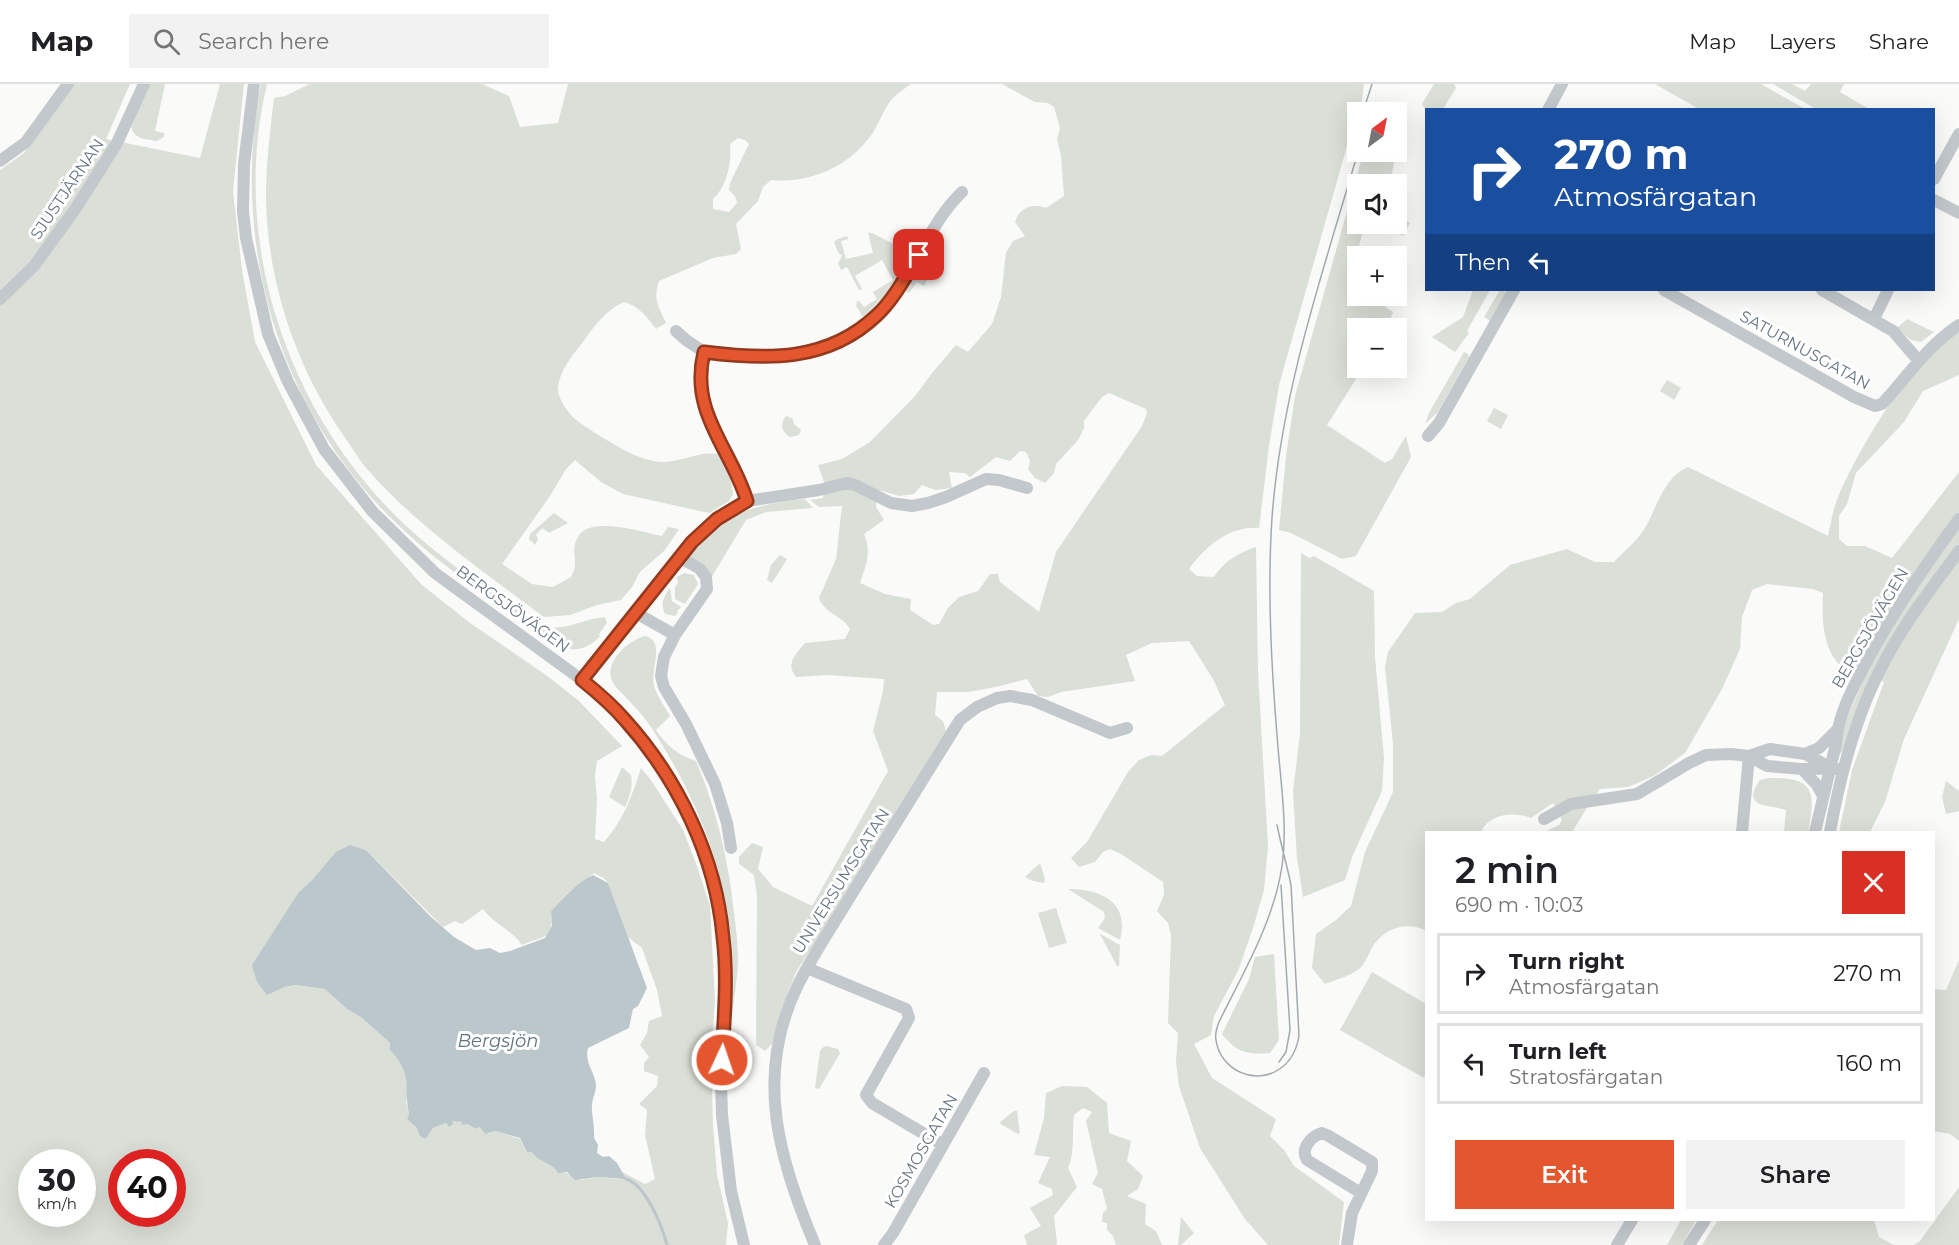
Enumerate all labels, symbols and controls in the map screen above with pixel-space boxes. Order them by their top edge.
search box [129,14,549,68]
text: Map [30,24,93,58]
icon: search [150,25,183,58]
text: Search here [198,28,329,55]
text: Map [1689,29,1736,54]
text: Layers [1769,29,1836,54]
text: Share [1869,29,1929,54]
north arrow [1347,102,1407,162]
map controls [1347,102,1407,378]
text: 270 m [1554,128,1688,180]
icon: right [1455,132,1533,210]
street label: SJUSTJÄRNAN [25,134,108,243]
button: sound [1347,174,1407,234]
text: Atmosfärgatan [1554,180,1757,213]
pin [893,229,944,280]
icon: arrive [902,238,935,271]
button: + [1347,246,1407,306]
icon: left [1523,246,1556,279]
text: Then [1455,249,1511,276]
street label: SATURNUSGATAN [1737,306,1873,394]
button: − [1347,318,1407,378]
street label: BERGSJÖVÄGEN [453,561,574,657]
street label: BERGSJÖVÄGEN [1827,564,1912,691]
street label: UNIVERSUMSGATAN [789,805,893,957]
text: 2 min [1455,848,1559,892]
button: close [1842,851,1905,914]
text: 690 m · 10:03 [1455,893,1584,917]
text: Turn right [1509,948,1624,975]
icon: right [1458,957,1491,990]
text: 270 m [1833,960,1902,987]
text: Atmosfärgatan [1509,975,1660,999]
position arrow [690,1028,754,1092]
water label: Bergsjön [458,1030,538,1052]
text: Turn left [1509,1038,1607,1065]
icon: left [1458,1047,1491,1080]
text: 160 m [1837,1050,1902,1077]
text: Stratosfärgatan [1509,1065,1663,1089]
street label: KOSMOSGATAN [881,1090,961,1212]
button: Exit [1455,1140,1674,1209]
button: Share [1686,1140,1905,1209]
speed limit sign: 40 [108,1149,186,1227]
text: 30 [38,1162,76,1199]
text: km/h [37,1194,77,1213]

